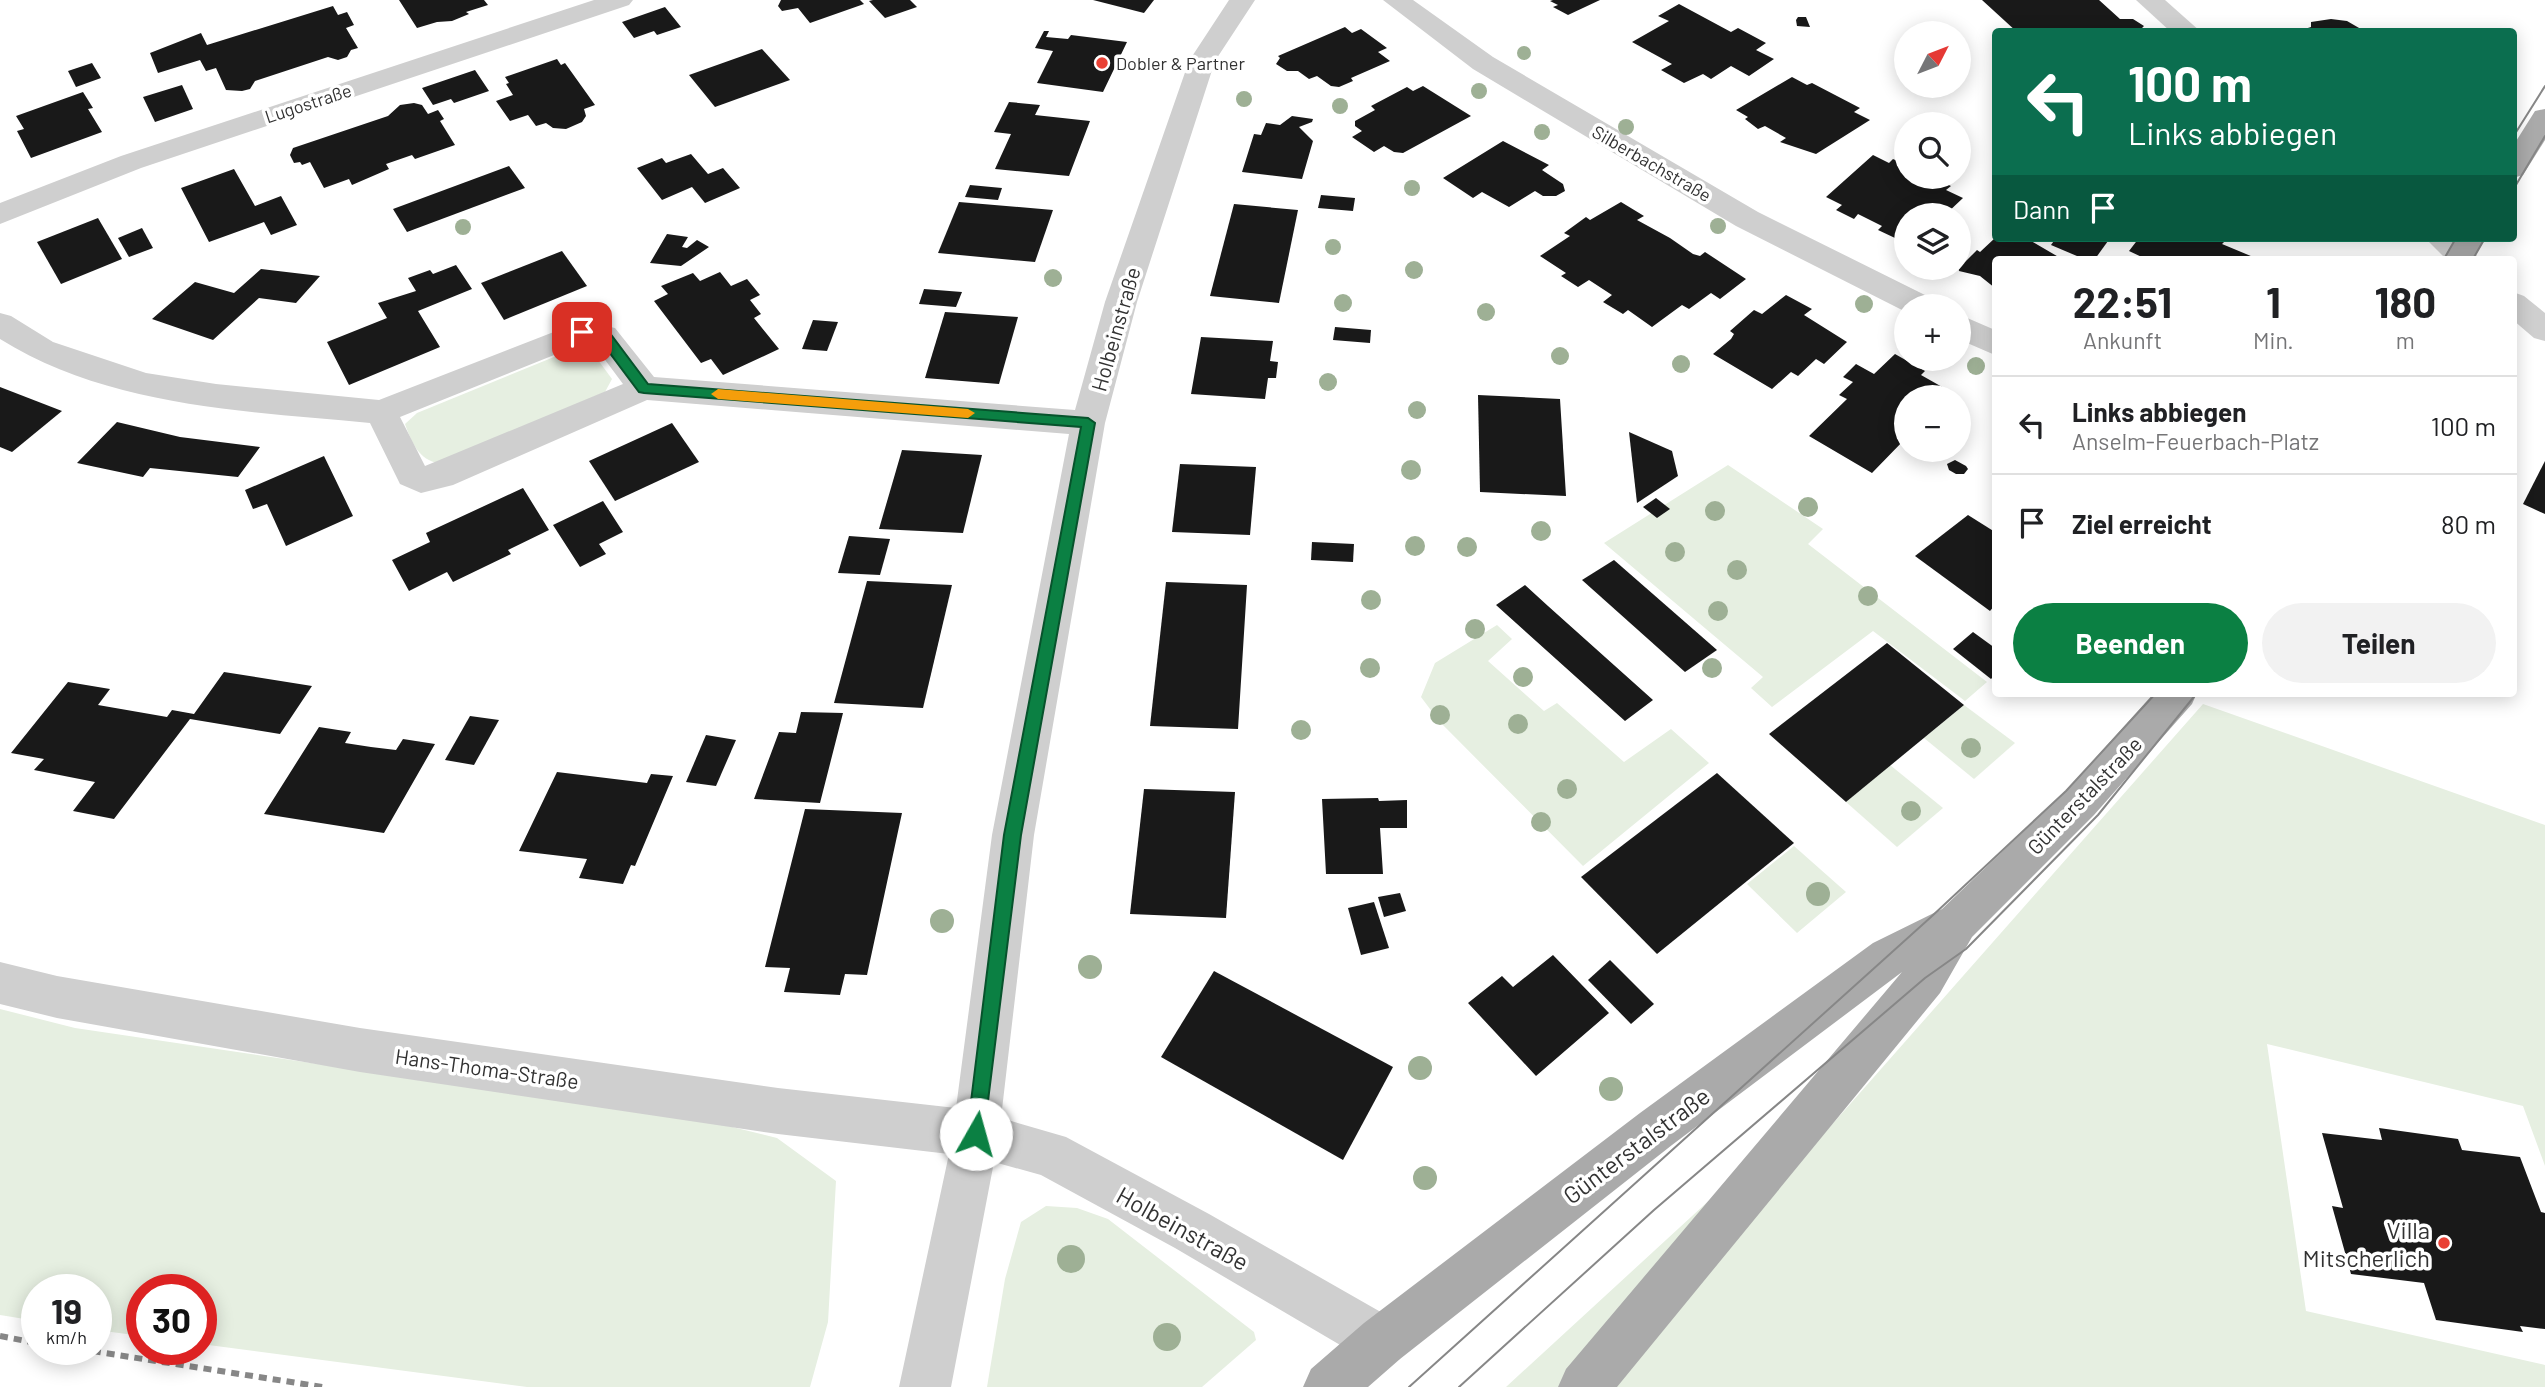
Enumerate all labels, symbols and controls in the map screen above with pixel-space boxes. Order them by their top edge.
north arrow [1894,21,1970,98]
map controls [1894,21,1971,462]
place label: Dobler & Partner [1116,52,1245,74]
text: 100 m [2128,53,2252,112]
marker: Dobler & Partner [1094,55,1110,71]
icon: left [2013,56,2104,147]
street label: Lugostraße [262,79,354,127]
button: search [1894,112,1971,189]
text: Links abbiegen [2128,113,2337,151]
street label: Silberbachstraße [1589,120,1715,206]
icon: arrive [2084,189,2122,227]
text: Dann [2013,193,2070,224]
button: layers [1894,203,1971,280]
street label: Holbeinstraße [1085,264,1145,394]
text: 22:51 [2073,276,2172,326]
text: 1 [2266,276,2281,326]
text: 180 [2375,276,2436,326]
button: + [1894,294,1971,371]
pin [552,302,612,362]
icon: arrive [563,313,601,351]
text: Ankunft [2083,326,2162,354]
text: Min. [2253,326,2294,354]
text: m [2396,326,2415,354]
button: − [1894,385,1971,462]
text: Links abbiegen [2072,396,2246,427]
icon: left [2013,406,2051,444]
text: 100 m [2431,410,2496,441]
text: Anselm-Feuerbach-Platz [2072,427,2319,455]
icon: arrive [2013,504,2051,542]
text: Ziel erreicht [2072,508,2212,539]
text: 80 m [2441,508,2496,539]
button: Beenden [2013,603,2248,683]
button: Teilen [2262,603,2496,683]
street label: Günterstalstraße [2022,731,2146,859]
street label: Hans-Thoma-Straße [394,1043,580,1093]
street label: Günterstalstraße [1557,1081,1715,1209]
position arrow [939,1097,1013,1171]
street label: Holbeinstraße [1112,1180,1254,1276]
place label: Villa Mitscherlich [2303,1215,2430,1272]
marker: Villa Mitscherlich [2436,1235,2452,1251]
speed limit sign: 30 [126,1274,217,1365]
text: 19 [51,1289,82,1331]
text: km/h [46,1326,87,1348]

